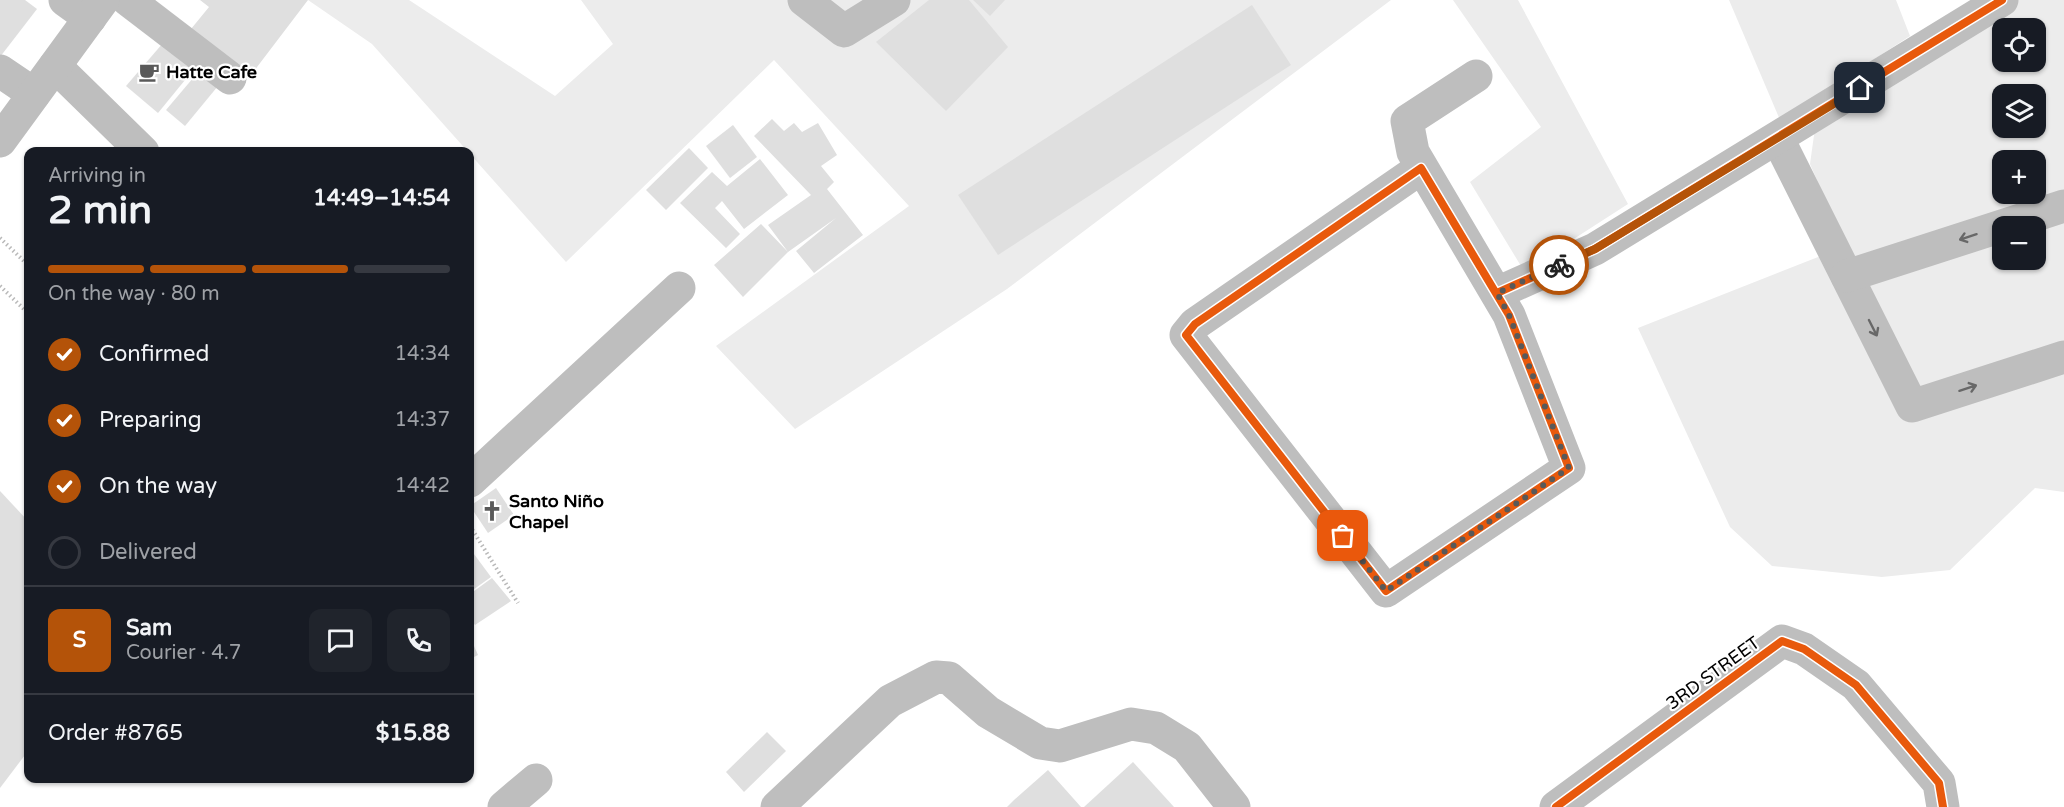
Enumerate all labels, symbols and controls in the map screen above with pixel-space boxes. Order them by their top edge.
map controls [1992,18,2046,270]
button: locate [1992,18,2046,72]
cafe icon: Hatte Cafe [137,60,161,84]
place label: Hatte Cafe [166,61,257,83]
pin [1834,62,1885,113]
icon: home [1843,71,1876,104]
button: layers [1992,84,2046,138]
button: + [1992,150,2046,204]
text: Arriving in [48,164,146,188]
text: 14:49–14:54 [313,185,450,211]
text: 2 min [48,187,152,234]
button: − [1992,216,2046,270]
one-way arrow [1959,232,1978,243]
courier [1529,235,1589,295]
icon: bike [1543,249,1576,282]
text: On the way · 80 m [48,282,220,306]
one-way arrow [1868,319,1880,337]
icon: check [48,338,81,371]
text: Confirmed [99,341,209,367]
text: 14:34 [395,342,450,366]
one-way arrow [1958,382,1977,393]
icon: check [48,404,81,437]
text: Preparing [99,407,202,433]
text: 14:37 [395,408,450,432]
icon: check [48,470,81,503]
text: On the way [99,473,217,499]
text: 14:42 [395,474,450,498]
place label: Santo Niño Chapel [509,490,604,533]
church icon: Santo Niño Chapel [480,499,504,523]
pin [1317,510,1368,561]
icon: bag [1326,519,1359,552]
text: Delivered [99,539,197,565]
button: chat [309,609,372,672]
button: phone [387,609,450,672]
text: Sam [126,615,172,641]
text: S [73,627,86,653]
street label: 3RD STREET [1662,632,1764,714]
text: Courier · 4.7 [126,641,241,665]
text: Order #8765 [48,720,183,746]
text: $15.88 [376,720,450,746]

